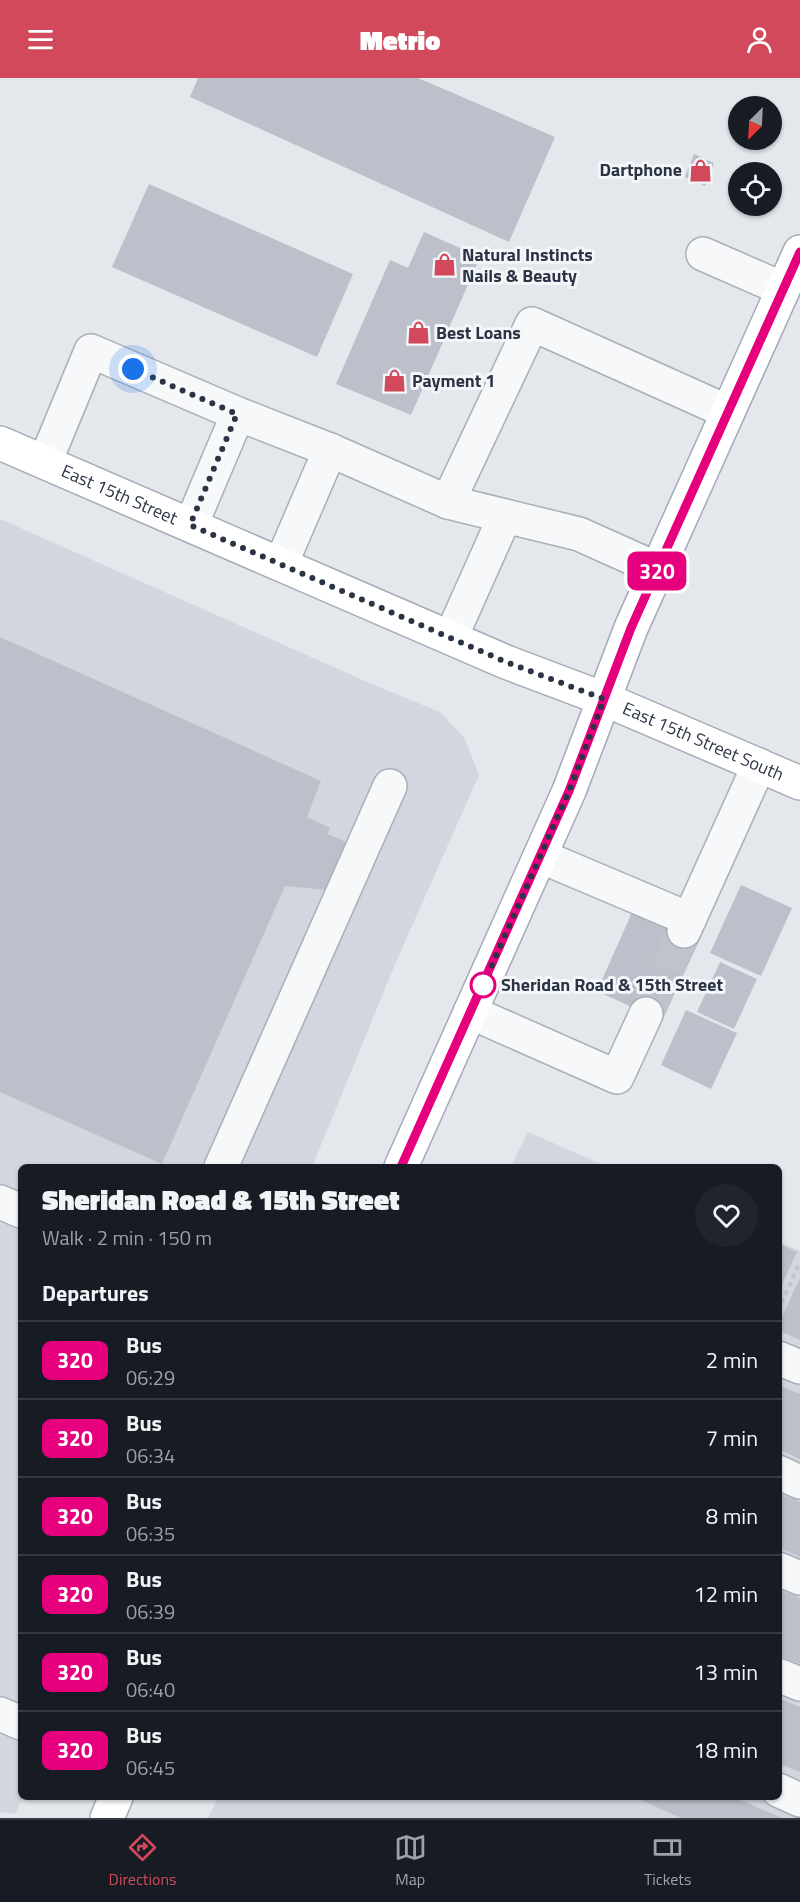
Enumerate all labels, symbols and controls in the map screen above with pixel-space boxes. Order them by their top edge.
text: Metrio [360,19,440,60]
icon: menu [24,23,57,56]
icon: person [743,23,776,56]
north arrow [728,96,782,150]
map controls [728,96,782,216]
place label: Dartphone [600,156,682,183]
shop icon: Dartphone [687,157,713,183]
button: locate [728,162,782,216]
place label: Natural Instincts Nails & Beauty [462,241,593,289]
shop icon: Natural Instincts Nails & Beauty [431,252,457,278]
place label: Best Loans [436,319,521,346]
shop icon: Best Loans [405,320,431,346]
your location [118,354,148,384]
place label: Payment 1 [412,367,495,394]
shop icon: Payment 1 [381,368,407,394]
street label: East 15th Street [57,457,183,532]
line badge: 320 [622,552,692,590]
text: 320 [639,555,675,587]
street label: East 15th Street South [618,695,788,788]
place label: Sheridan Road & 15th Street [501,971,723,998]
marker: Sheridan Road & 15th Street [470,972,496,998]
text: Sheridan Road & 15th Street [42,1178,400,1221]
button: heart [695,1184,758,1247]
text: Walk · 2 min · 150 m [42,1222,212,1253]
text: Departures [42,1276,149,1310]
text: Bus [126,1328,162,1362]
text: 2 min [706,1343,758,1377]
text: 320 [57,1344,93,1376]
text: 06:29 [126,1362,175,1393]
text: Bus [126,1406,162,1440]
text: 7 min [706,1421,758,1455]
text: 320 [57,1422,93,1454]
text: 06:34 [126,1440,175,1471]
text: Bus [126,1484,162,1518]
text: 8 min [706,1499,758,1533]
text: 320 [57,1500,93,1532]
text: 06:35 [126,1518,175,1549]
text: Bus [126,1562,162,1596]
text: 12 min [693,1577,758,1611]
text: 320 [57,1578,93,1610]
text: 06:39 [126,1596,175,1627]
text: Bus [126,1640,162,1674]
text: 13 min [693,1655,758,1689]
text: 320 [57,1656,93,1688]
text: 06:40 [126,1674,175,1705]
text: Bus [126,1718,162,1752]
text: 18 min [693,1733,758,1767]
text: 320 [57,1734,93,1766]
text: 06:45 [126,1752,175,1783]
tab: Directions [109,1831,176,1891]
tab: Map [394,1831,427,1891]
tab: Tickets [644,1831,691,1891]

